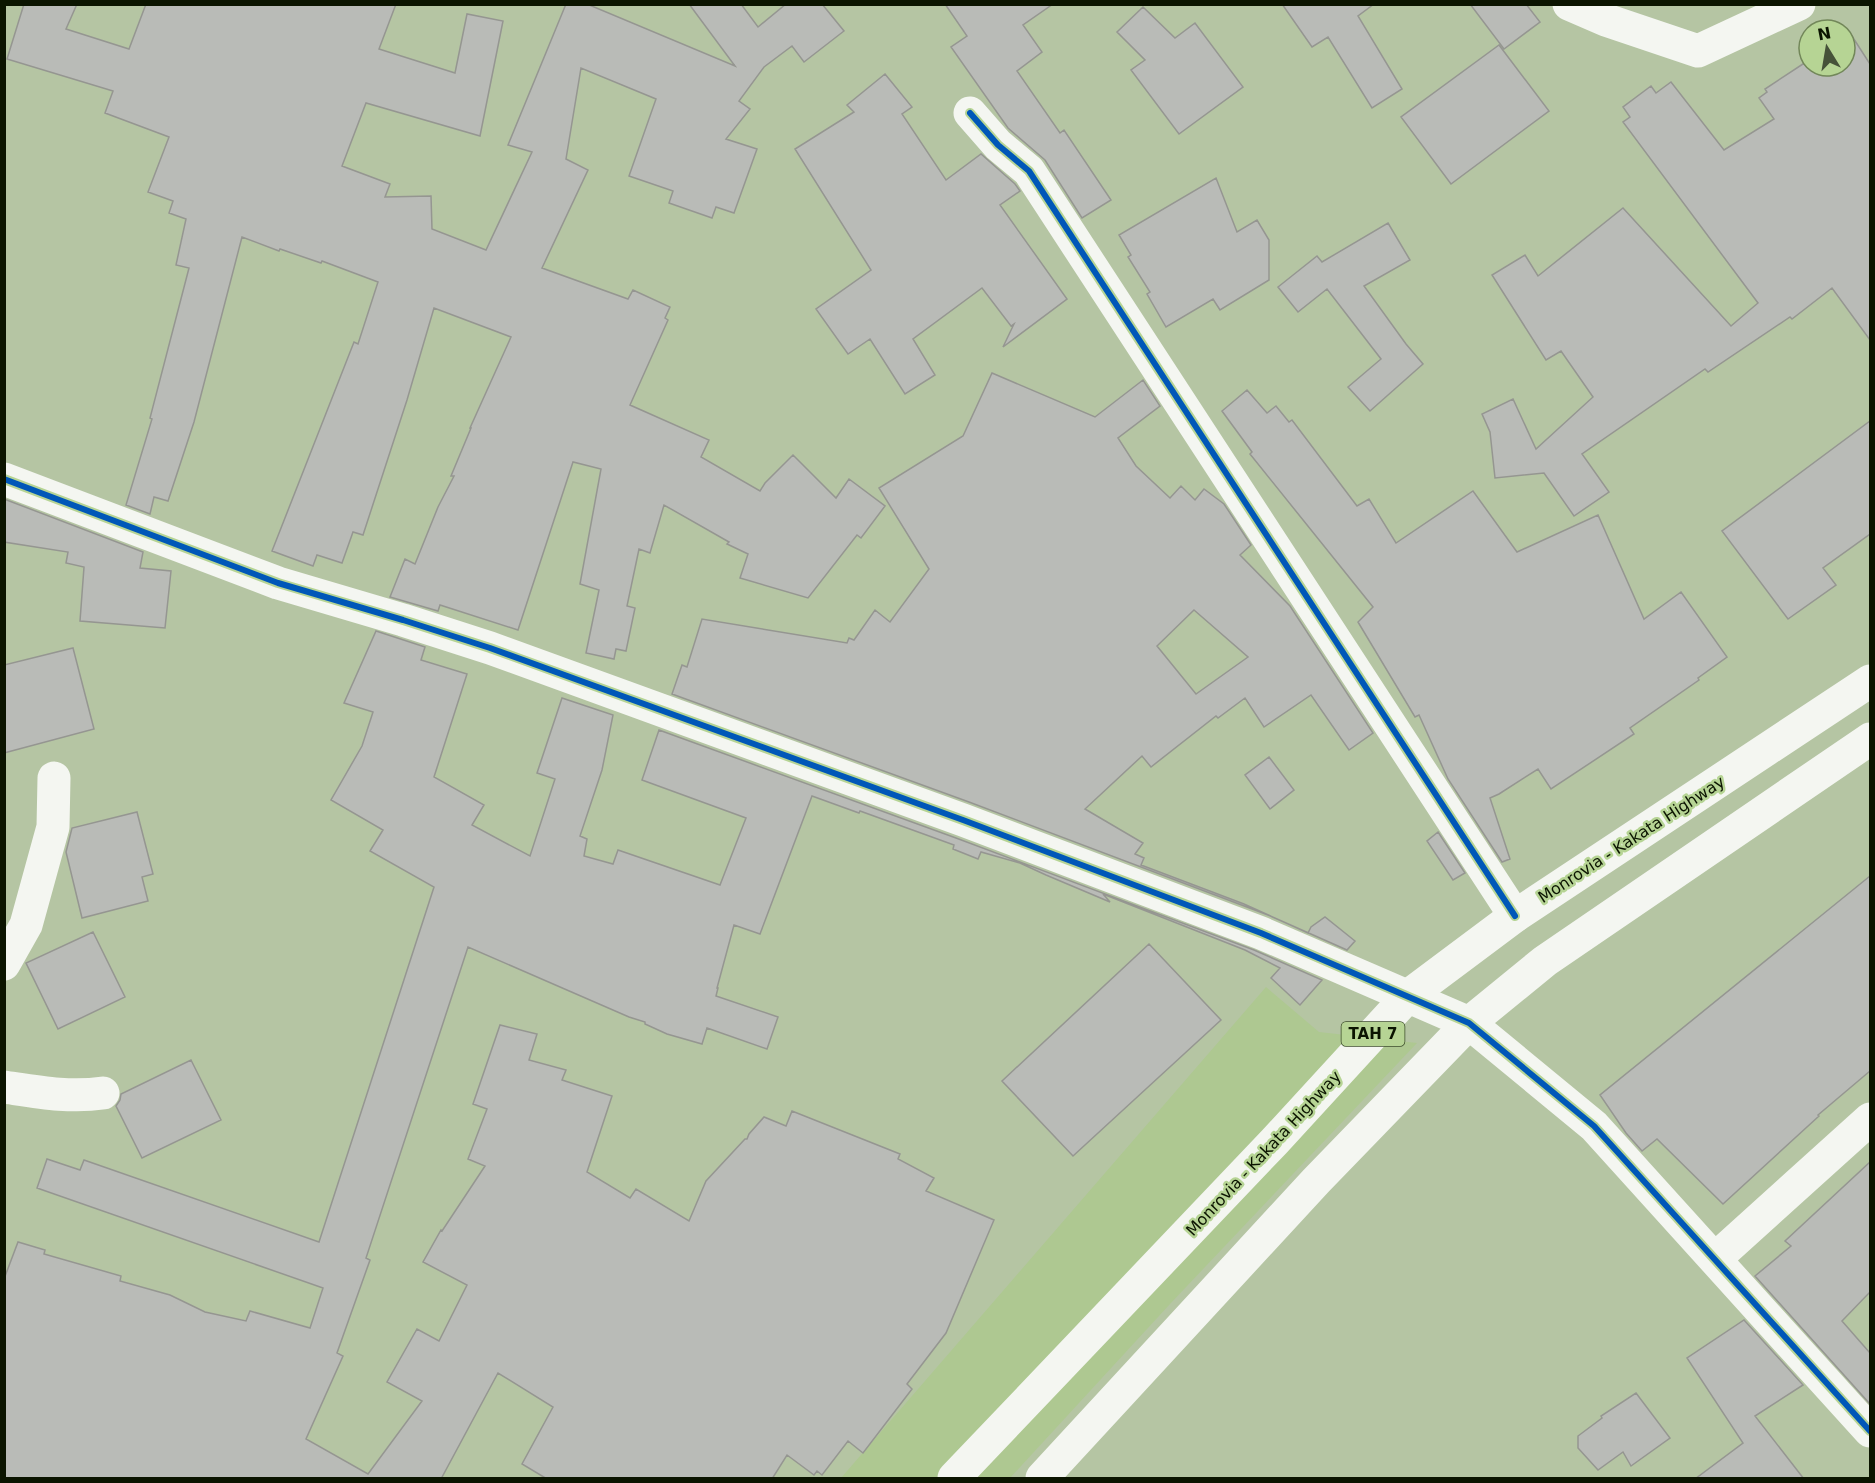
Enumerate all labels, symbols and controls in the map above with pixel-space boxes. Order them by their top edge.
north arrow [1797,18,1857,78]
text: N [1816,23,1833,44]
street label: Monrovia - Kakata Highway [1534,772,1728,907]
road number: TAH 7 [1342,1022,1404,1046]
street label: Monrovia - Kakata Highway [1182,1067,1345,1240]

